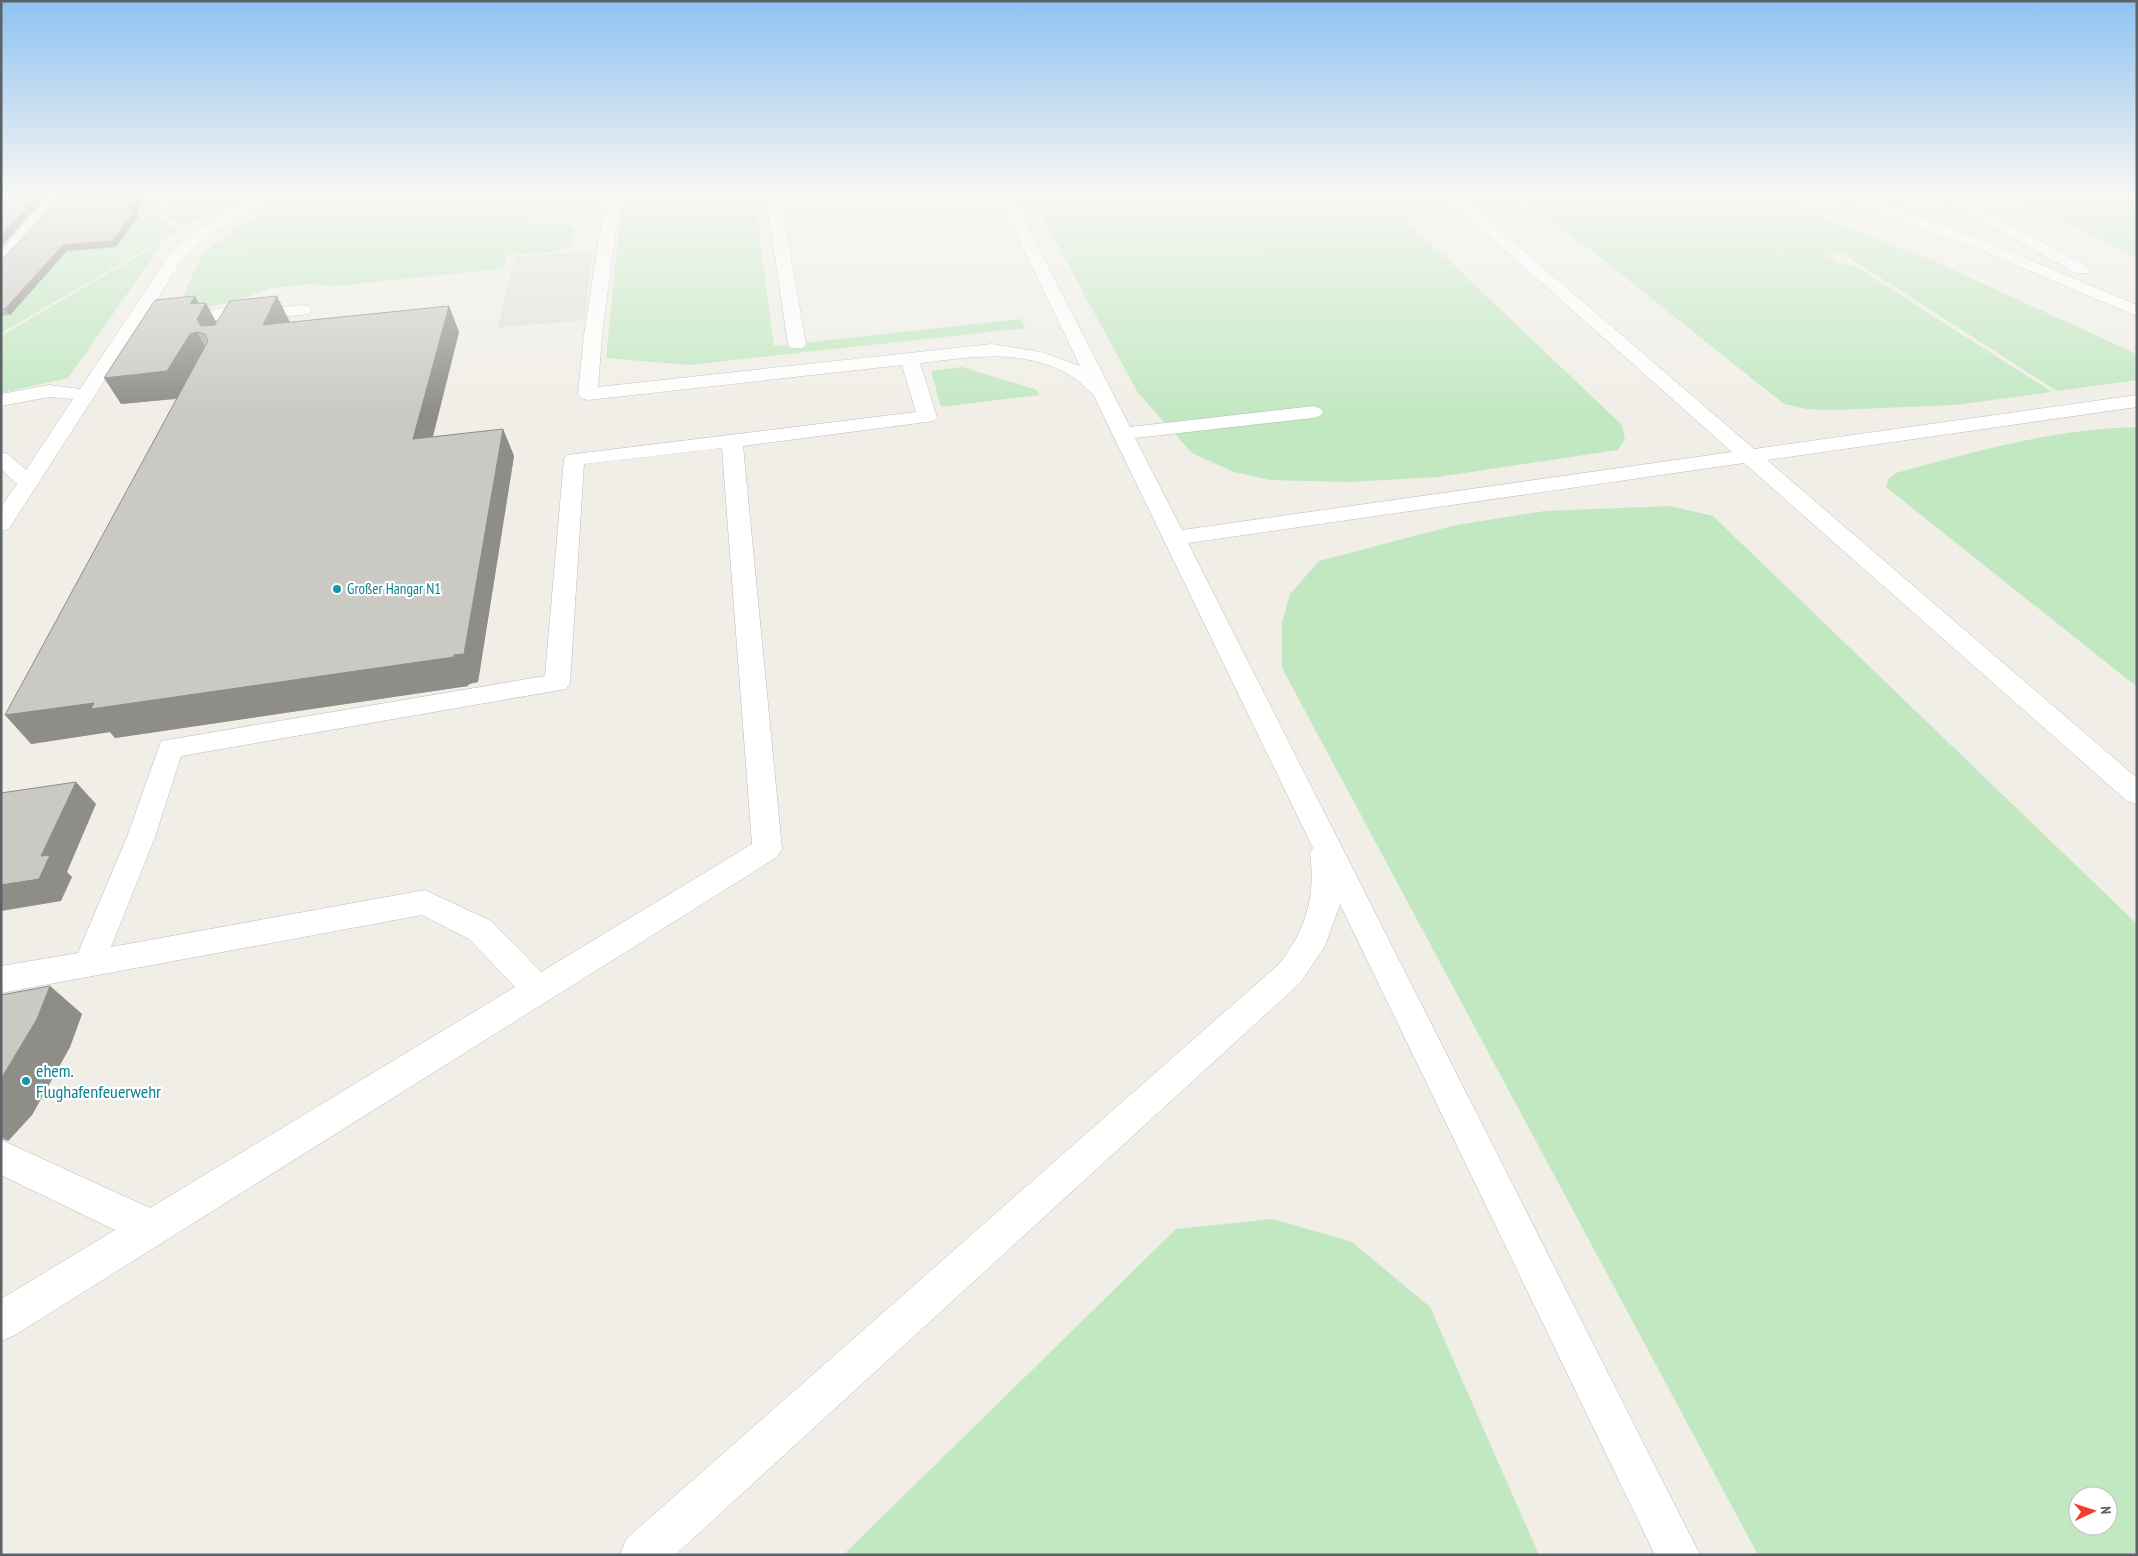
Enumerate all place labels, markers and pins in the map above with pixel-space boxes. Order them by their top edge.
place label: Großer Hangar N1 [347,579,441,598]
marker: Großer Hangar N1 [331,583,343,595]
place label: ehem. Flughafenfeuerwehr [36,1059,161,1103]
marker: ehem. Flughafenfeuerwehr [20,1075,32,1087]

